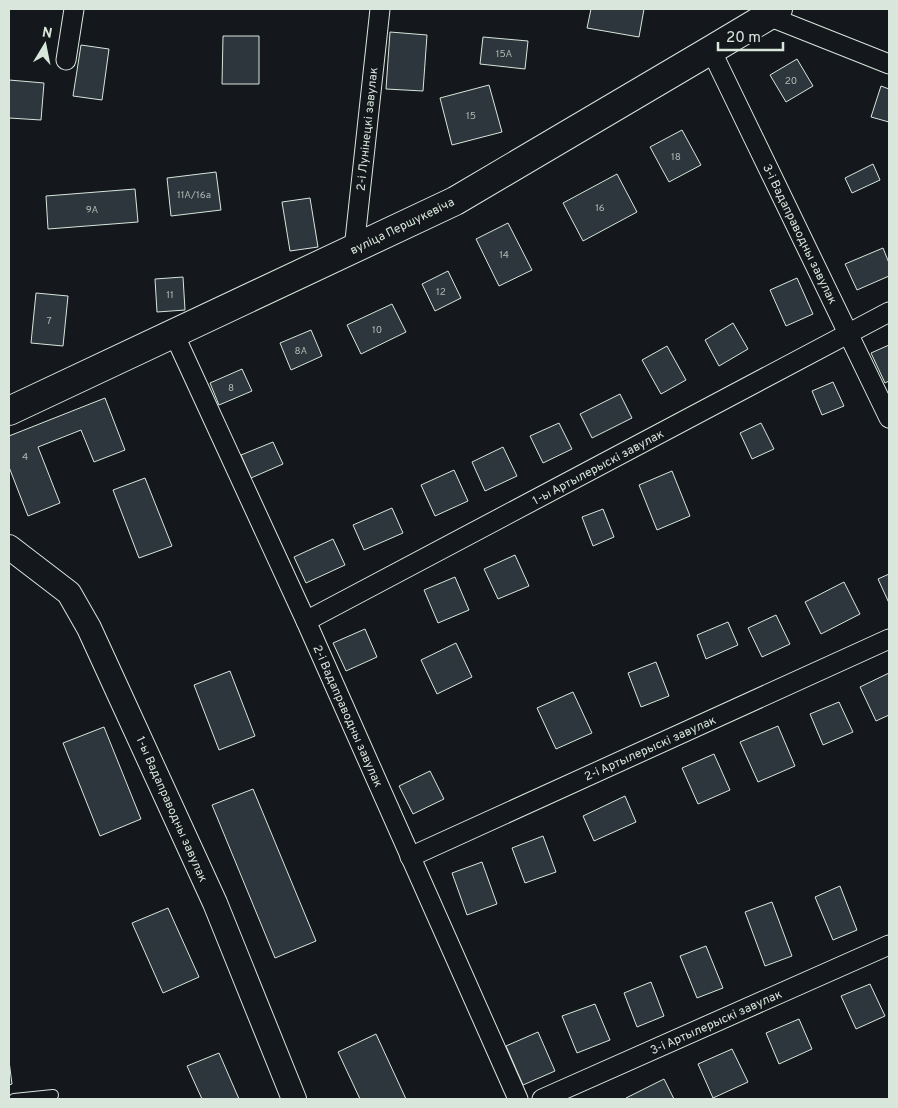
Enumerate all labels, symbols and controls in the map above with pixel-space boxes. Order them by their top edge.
north arrow [20,20,70,70]
scale bar [718,20,783,52]
text: N [41,24,53,43]
text: 20 m [726,29,761,48]
house number: 15А [496,48,512,61]
street label: 2-і Лунінецкі завулак [354,66,382,192]
house number: 20 [785,75,797,88]
house number: 15 [466,110,476,123]
house number: 18 [671,151,681,164]
street label: 3-і Вадаправодны завулак [758,162,840,307]
house number: 11А/16а [177,189,211,202]
street label: вуліца Першукевіча [348,195,457,259]
house number: 16 [595,202,605,215]
house number: 9А [86,204,98,217]
house number: 14 [499,249,509,262]
house number: 12 [436,286,446,299]
house number: 11 [166,289,174,302]
house number: 7 [46,315,52,328]
house number: 10 [372,324,382,337]
house number: 8А [295,345,308,358]
house number: 8 [228,382,234,395]
street label: 1-ы Артылерыскі завулак [530,426,667,509]
house number: 4 [22,451,28,464]
street label: 2-і Вадаправодны завулак [308,643,386,790]
street label: 2-і Артылерыскі завулак [582,713,719,785]
street label: 1-ы Вадаправодны завулак [132,734,211,885]
street label: 3-і Артылерыскі завулак [648,987,785,1059]

